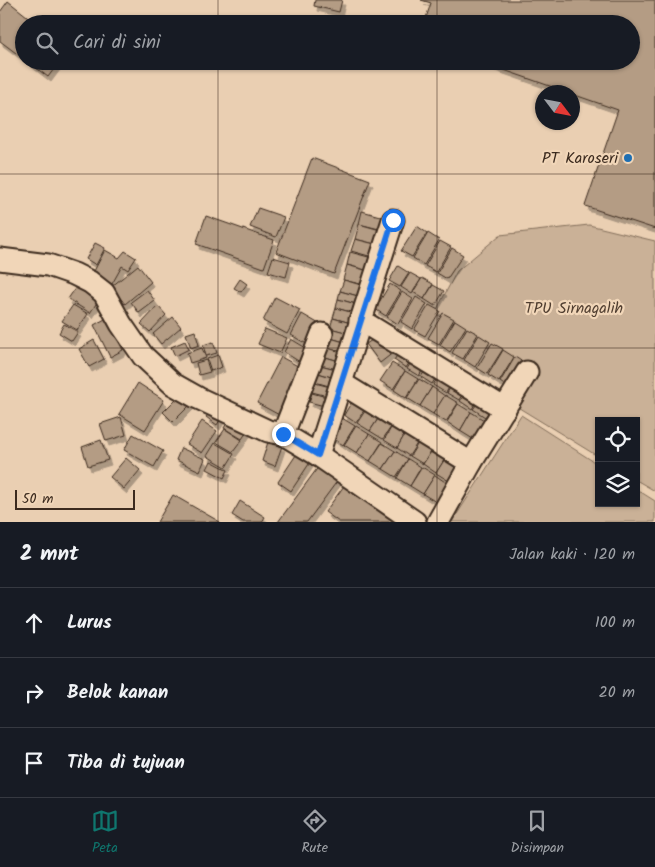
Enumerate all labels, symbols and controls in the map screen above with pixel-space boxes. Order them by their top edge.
search box [15,15,640,70]
text: Cari di sini [73,28,161,58]
icon: search [33,29,61,57]
north arrow [535,85,580,130]
place label: PT Karoseri [542,146,619,171]
marker: PT Karoseri [622,152,634,164]
route start [382,209,405,232]
park label: TPU Sirnagalih [525,296,623,321]
map controls [595,417,640,507]
button: locate [595,417,640,462]
route end [272,423,295,446]
button: layers [595,462,640,507]
scale bar [15,487,135,510]
text: 50 m [22,488,53,510]
text: 2 mnt [20,538,79,571]
text: Jalan kaki · 120 m [509,542,635,567]
text: Lurus [67,608,112,638]
icon: ahead [20,609,48,637]
text: 100 m [595,610,635,635]
text: Belok kanan [67,678,168,708]
icon: right [20,679,48,707]
text: 20 m [599,680,635,705]
text: Tiba di tujuan [67,748,185,778]
icon: arrive [20,749,48,777]
tab: Peta [91,807,119,859]
tab: Rute [301,807,329,859]
tab: Disimpan [511,807,564,859]

